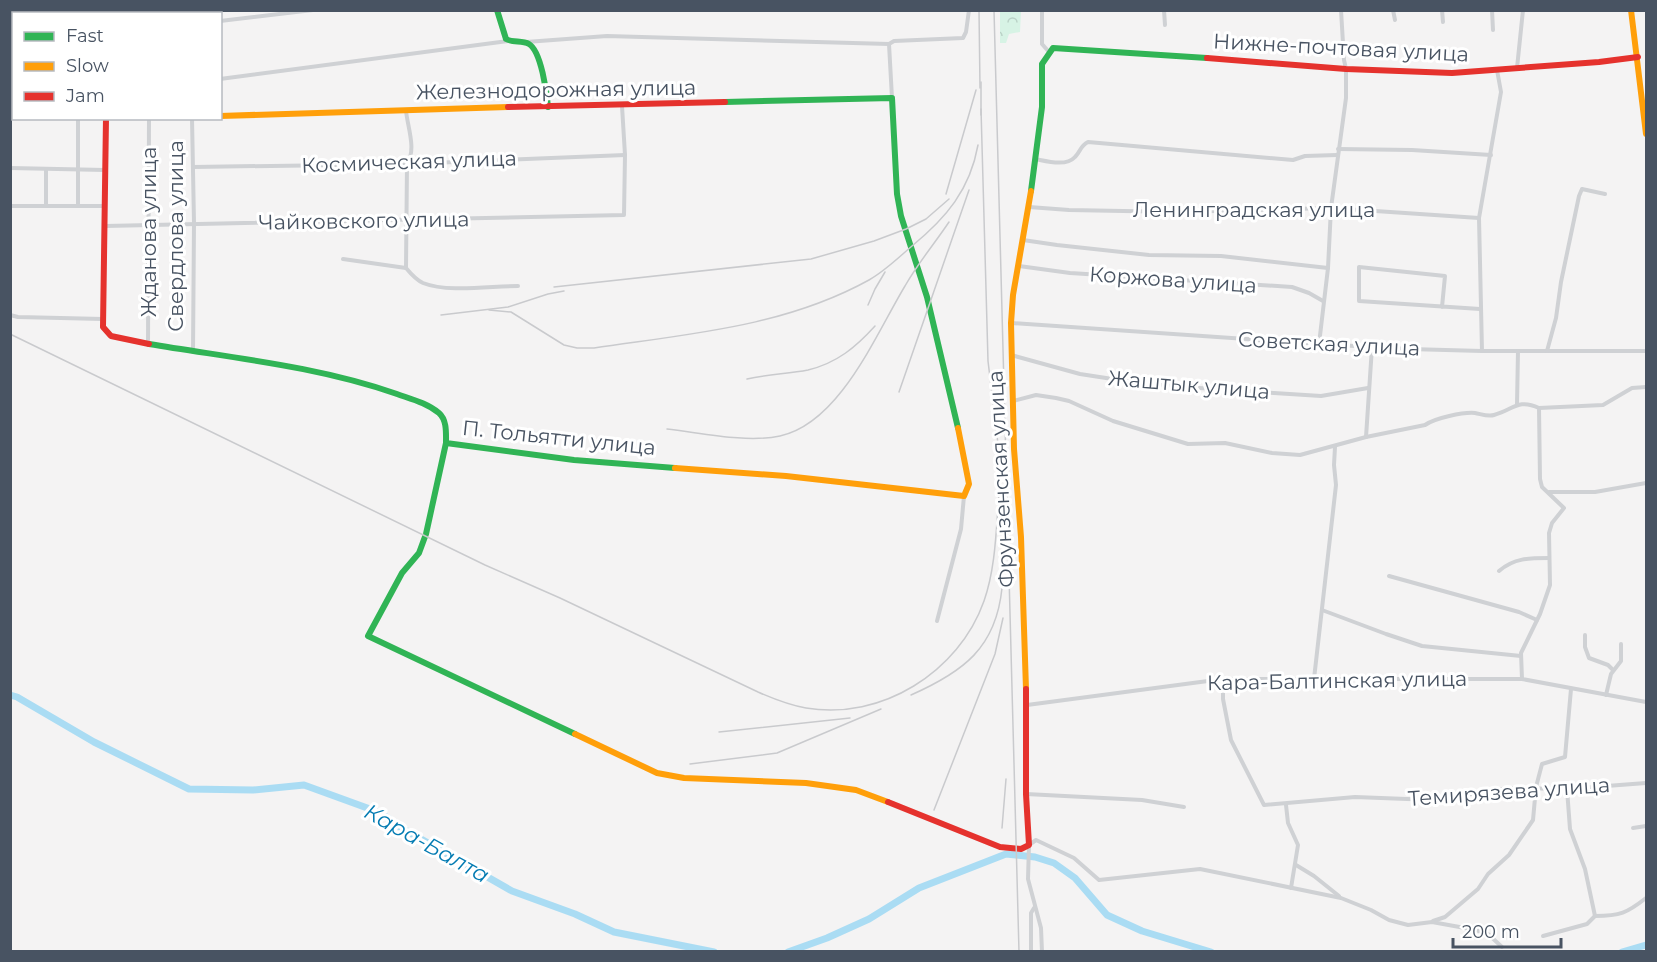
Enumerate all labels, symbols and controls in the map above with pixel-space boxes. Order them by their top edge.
legend [12,12,222,120]
text: Fast [66,25,104,47]
street label: Нижне-почтовая улица [1212,28,1470,67]
text: Slow [66,55,109,77]
street label: Железнодорожная улица [416,75,696,104]
text: Jam [65,85,105,107]
street label: Свердлова улица [163,140,188,332]
street label: Космическая улица [301,145,517,178]
street label: Жданова улица [136,147,161,317]
street label: Ленинградская улица [1133,197,1375,222]
street label: Чайковского улица [258,206,469,235]
street label: Коржова улица [1088,261,1258,298]
street label: Советская улица [1237,326,1421,361]
street label: Жаштык улица [1107,365,1271,404]
street label: Фрунзенская улица [982,370,1019,588]
street label: П. Тольятти улица [461,415,657,460]
street label: Кара-Балтинская улица [1207,666,1467,695]
street label: Темирязева улица [1407,772,1611,811]
water label: Кара-Балта [360,798,494,889]
scale bar [1453,911,1561,949]
text: 200 m [1462,921,1520,943]

